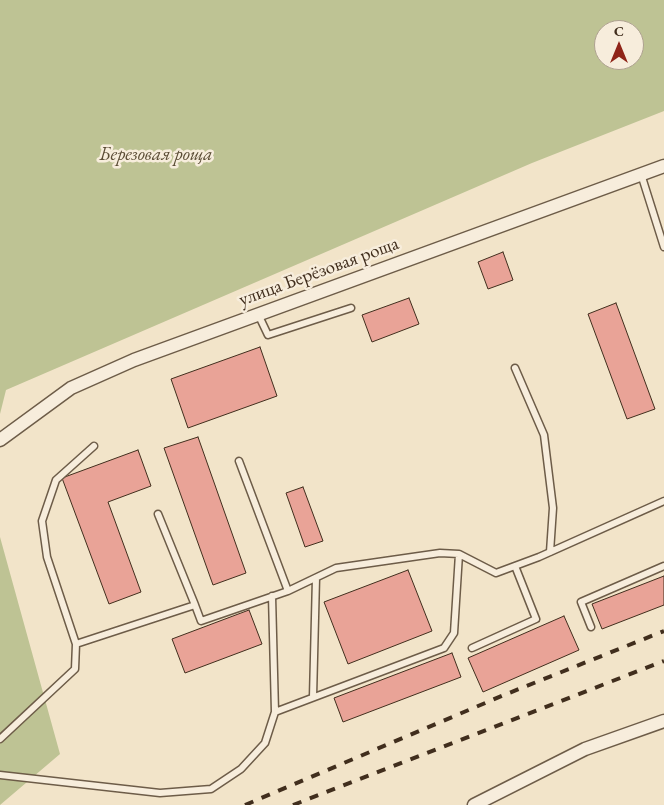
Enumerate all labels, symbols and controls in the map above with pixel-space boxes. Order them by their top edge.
north arrow [594,20,644,70]
text: С [614,22,624,40]
park label: Березовая роща [99,144,213,166]
street label: улица Берёзовая роща [236,232,402,312]

